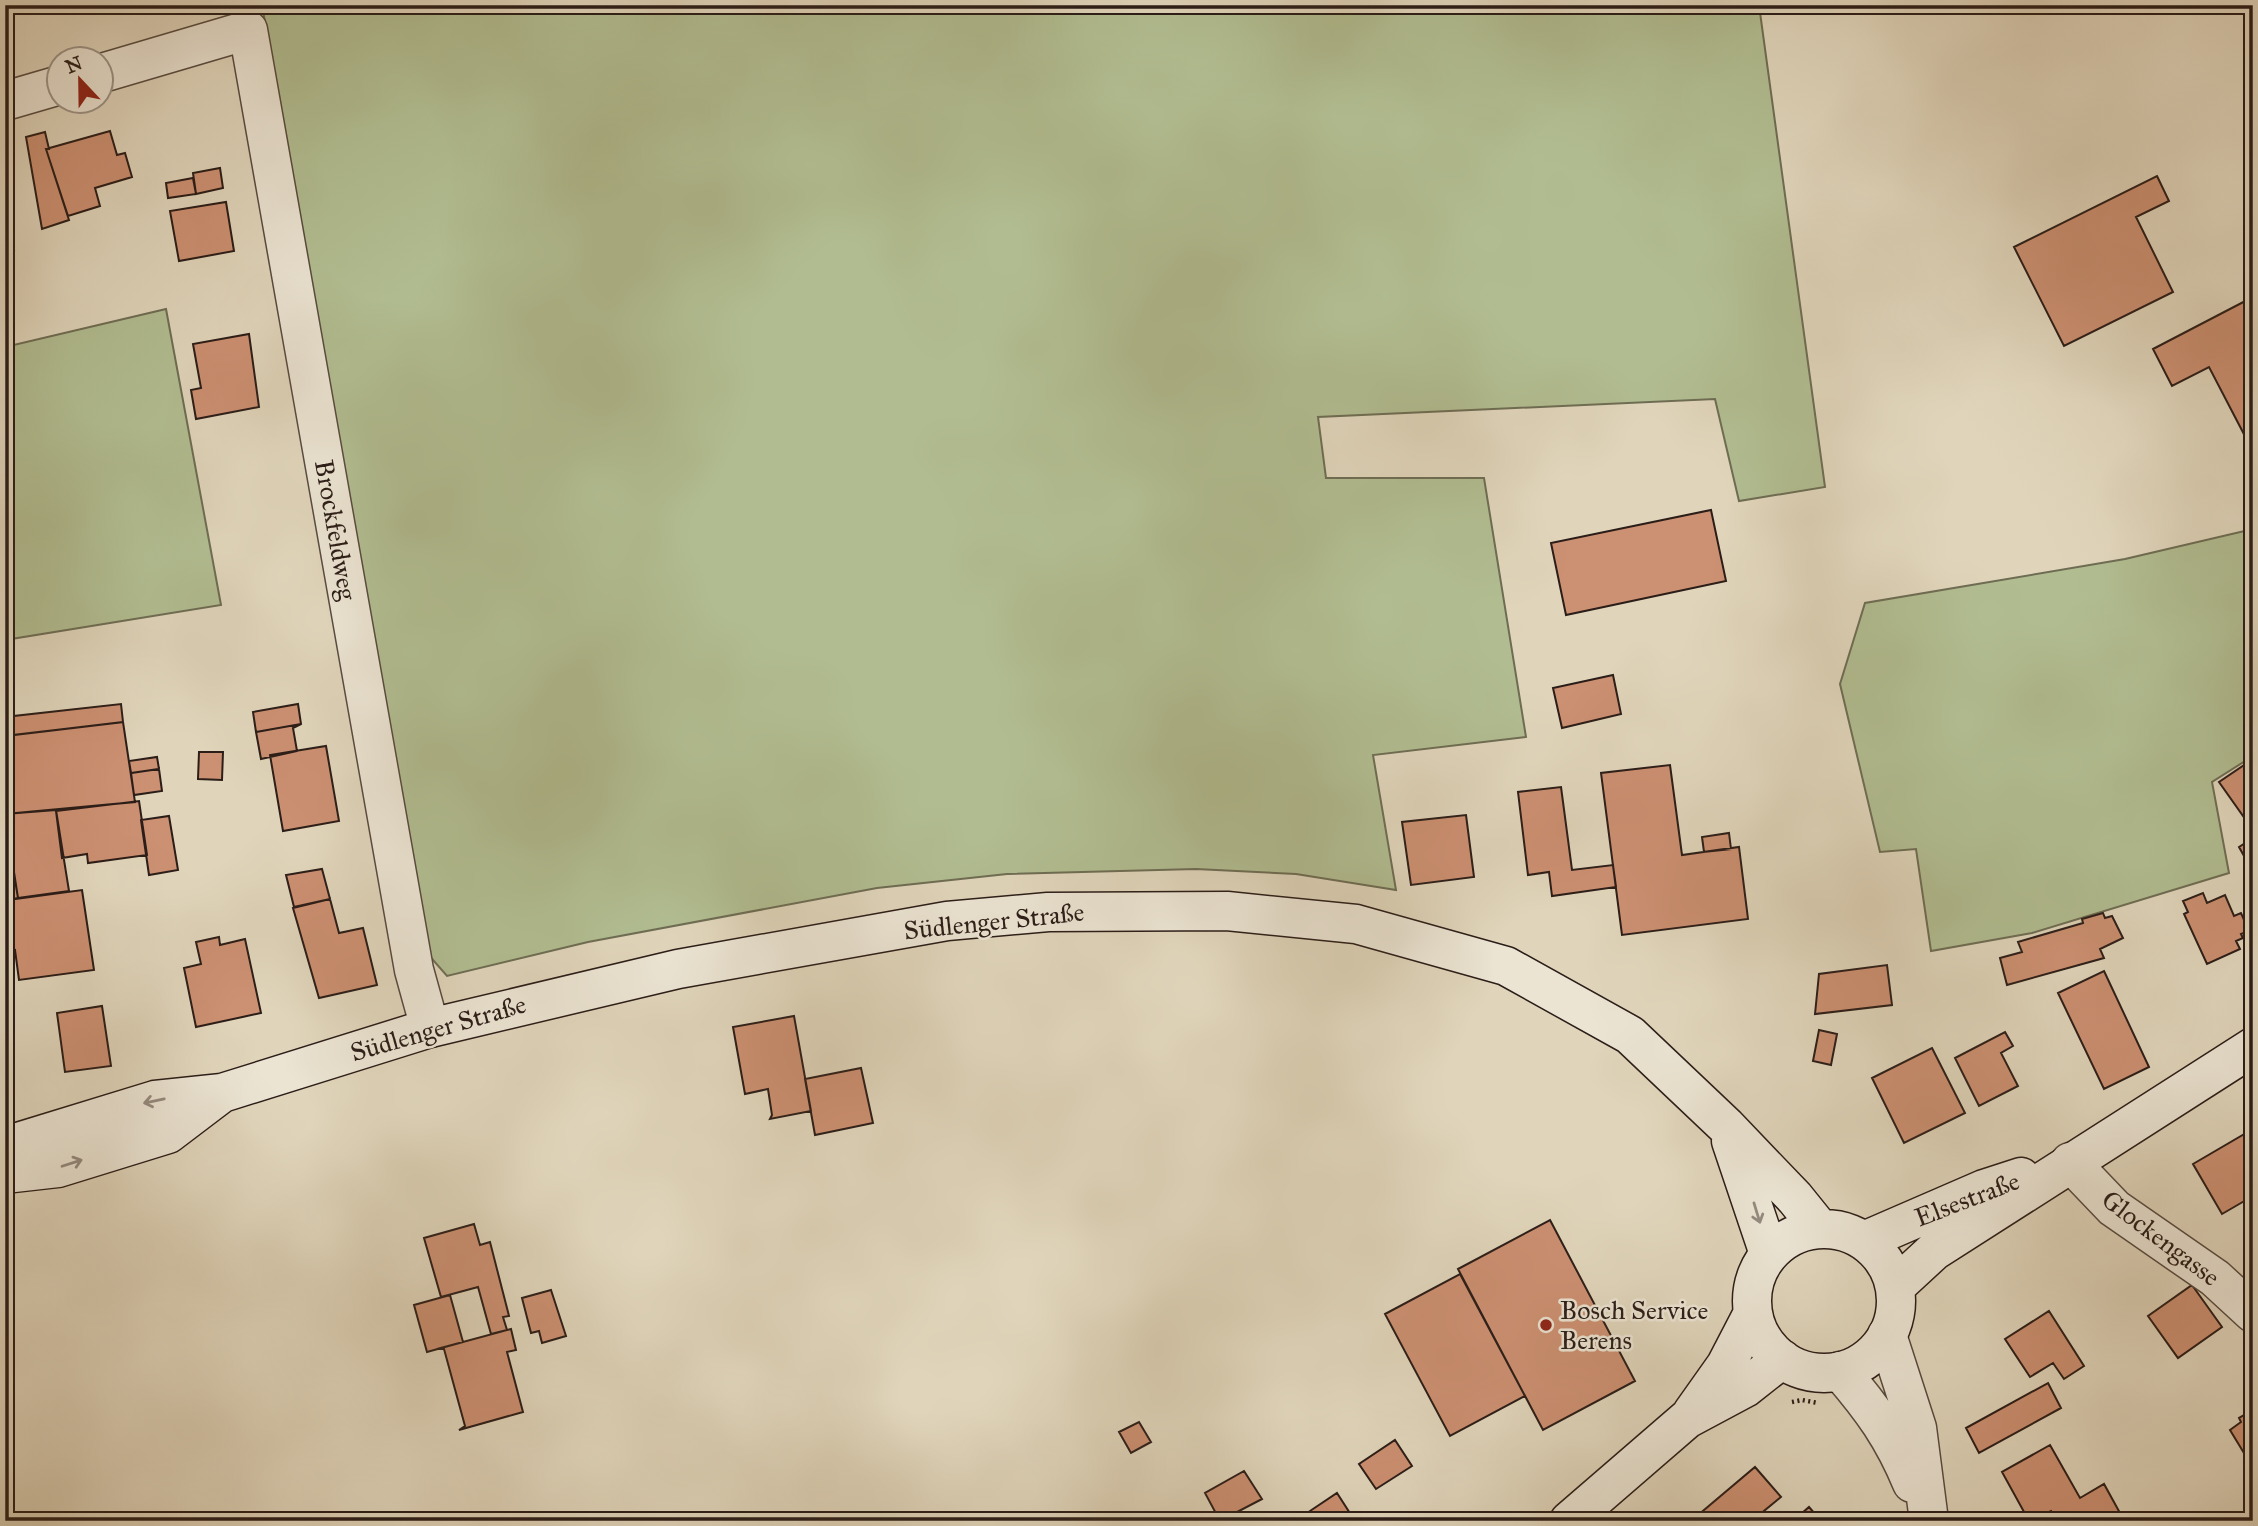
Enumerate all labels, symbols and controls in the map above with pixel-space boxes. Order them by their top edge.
north arrow [46,46,116,116]
text: N [62,51,86,78]
street label: Brockfeldweg [308,457,364,604]
street label: Südlenger Straße [902,896,1086,946]
street label: Südlenger Straße [347,988,530,1068]
one-way arrow [143,1095,166,1109]
one-way arrow [61,1156,83,1168]
street label: Elsestraße [1910,1164,2024,1234]
street label: Glockengasse [2096,1183,2227,1293]
one-way arrow [1751,1201,1764,1223]
place label: Bosch Service Berens [1560,1294,1708,1356]
marker: Bosch Service Berens [1538,1317,1554,1333]

